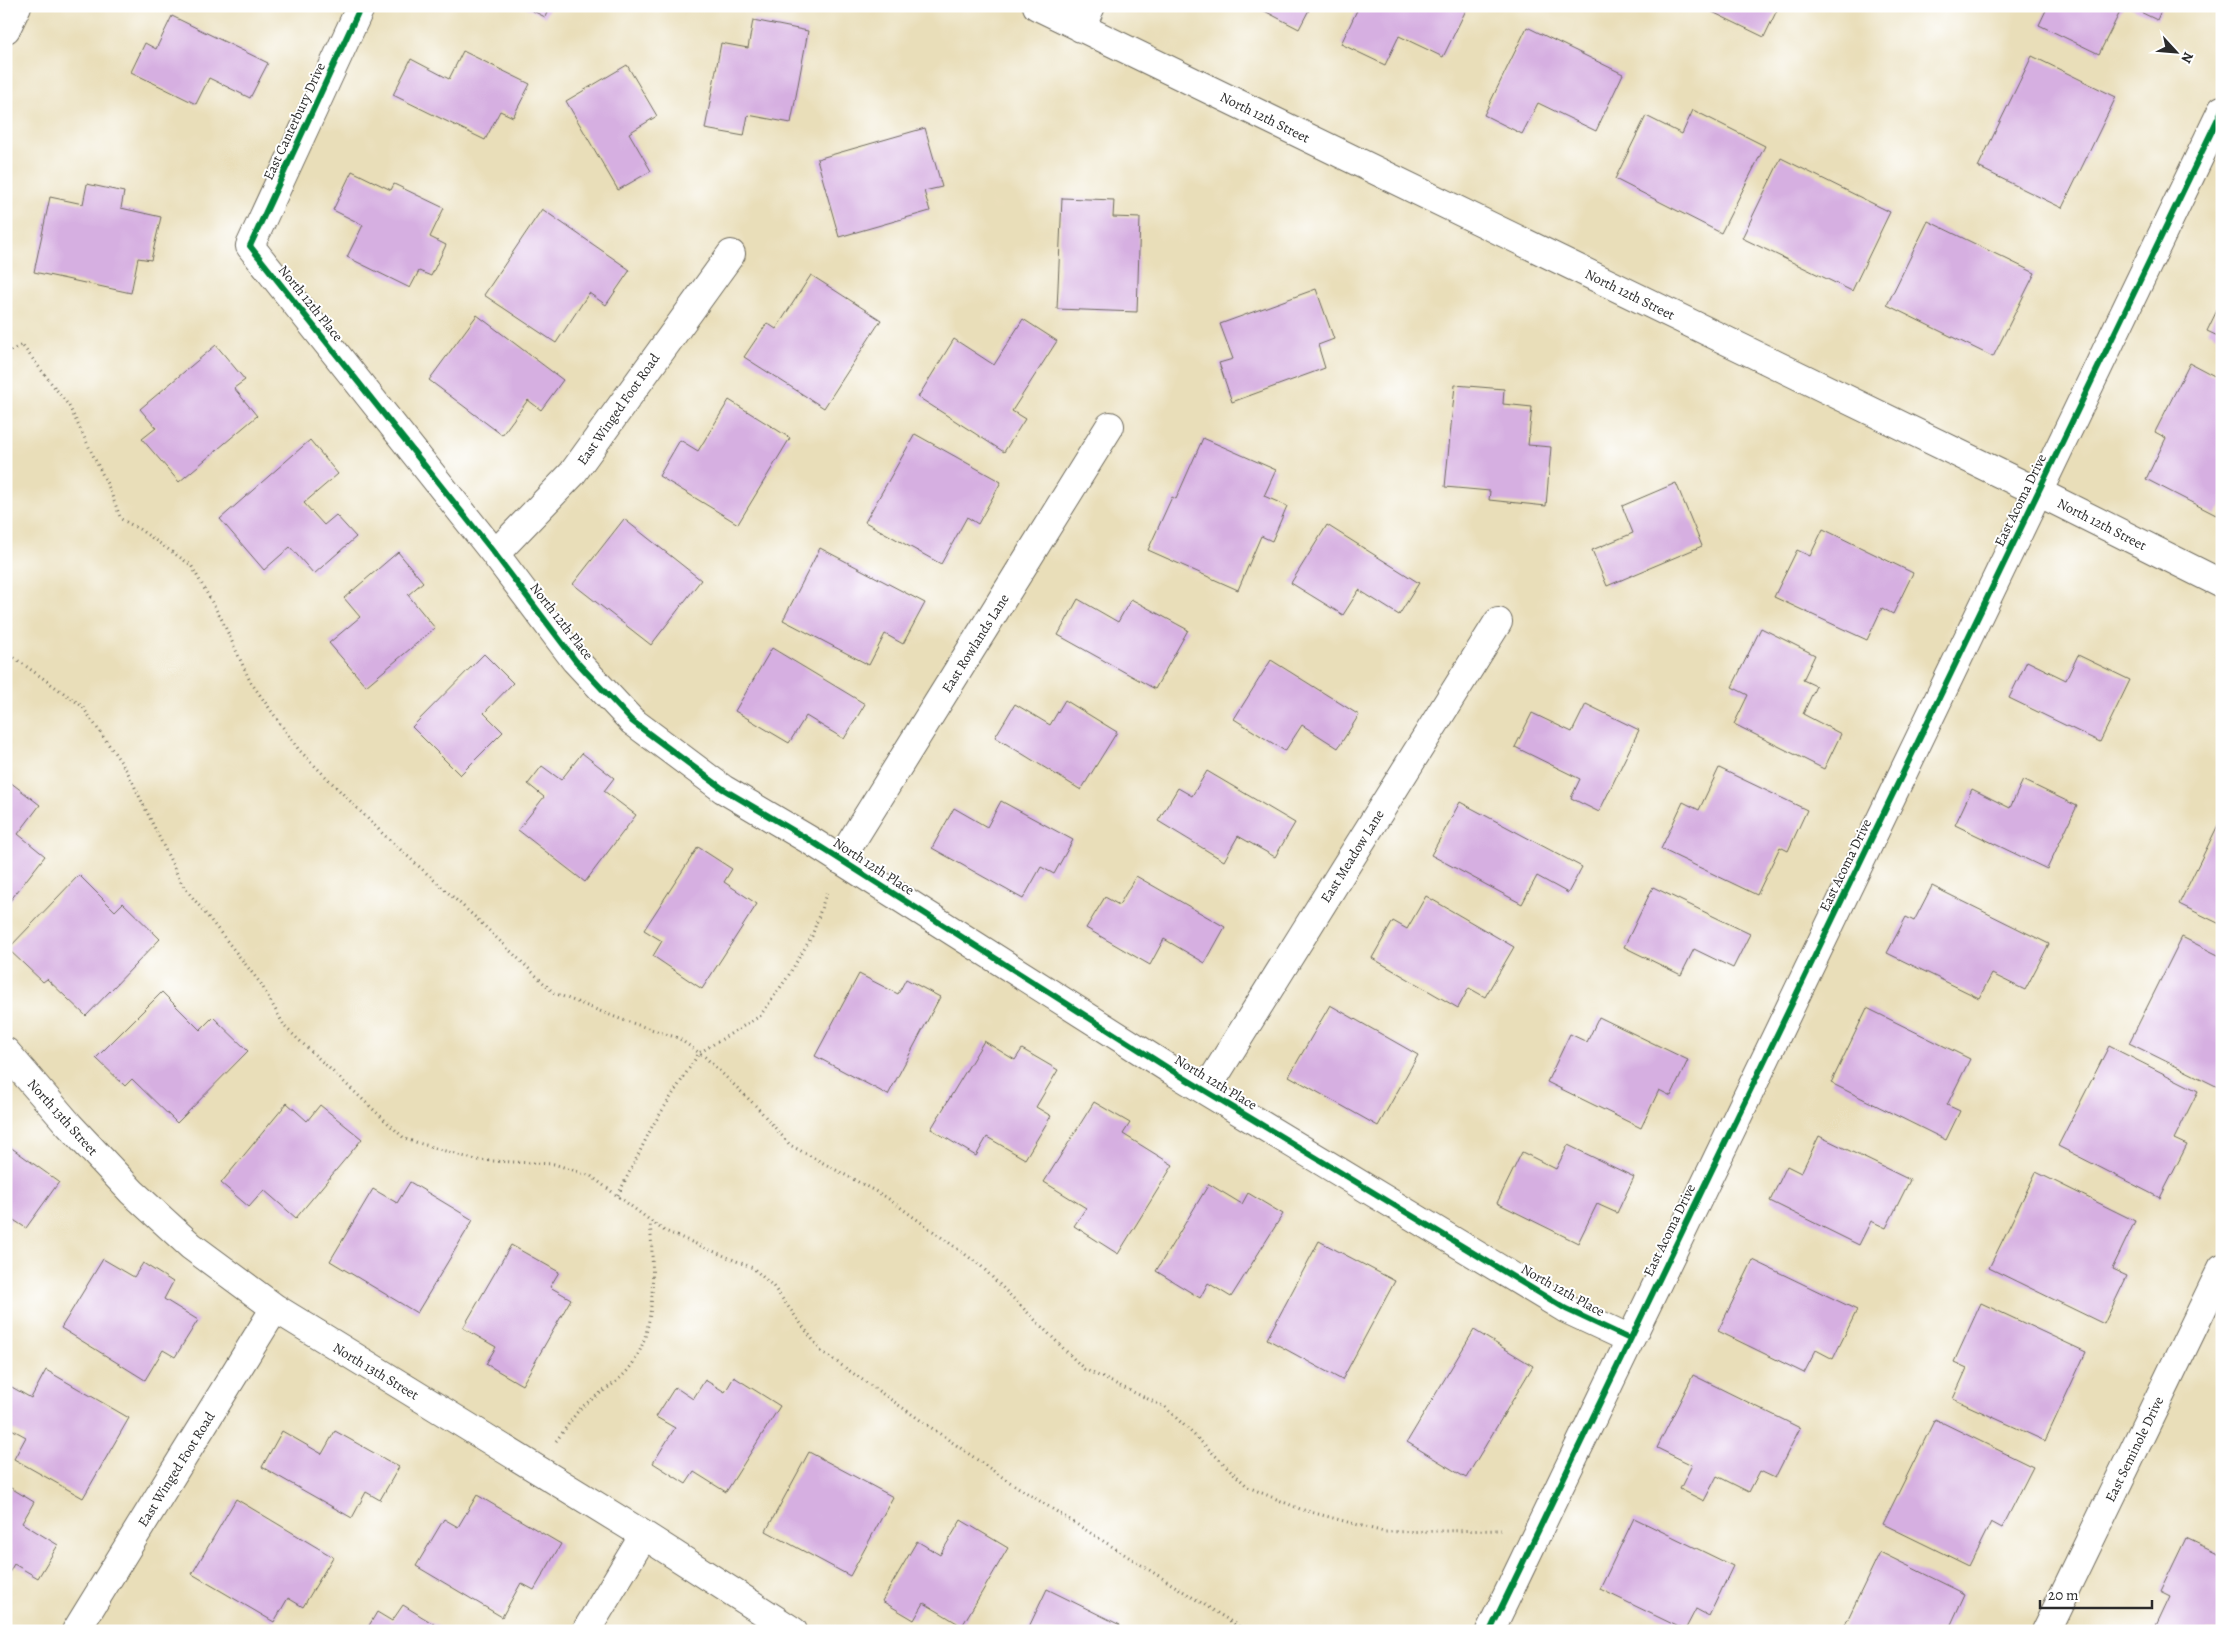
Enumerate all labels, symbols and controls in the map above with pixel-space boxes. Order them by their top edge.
north arrow [2150,28,2200,78]
text: N [2176,49,2198,66]
street label: East Canterbury Drive [259,59,330,183]
street label: North 12th Street [1217,87,1313,148]
street label: North 12th Place [274,261,347,345]
street label: North 12th Street [1582,264,1678,325]
street label: East Winged Foot Road [573,349,664,469]
street label: East Acoma Drive [1990,451,2051,550]
street label: North 12th Street [2054,494,2150,555]
street label: North 12th Place [526,579,598,664]
street label: East Rowlands Lane [937,590,1014,696]
street label: East Meadow Lane [1316,806,1389,906]
street label: East Acoma Drive [1815,816,1876,915]
street label: North 12th Place [830,833,918,900]
street label: North 12th Place [1171,1050,1260,1115]
street label: North 13th Street [23,1075,102,1160]
street label: East Acoma Drive [1639,1181,1700,1280]
street label: North 12th Place [1518,1260,1608,1321]
street label: North 13th Street [329,1338,422,1405]
street label: East Seminole Drive [2101,1393,2168,1505]
street label: East Winged Foot Road [133,1408,220,1530]
scale bar [2040,1577,2153,1609]
text: 20 m [2048,1585,2079,1605]

